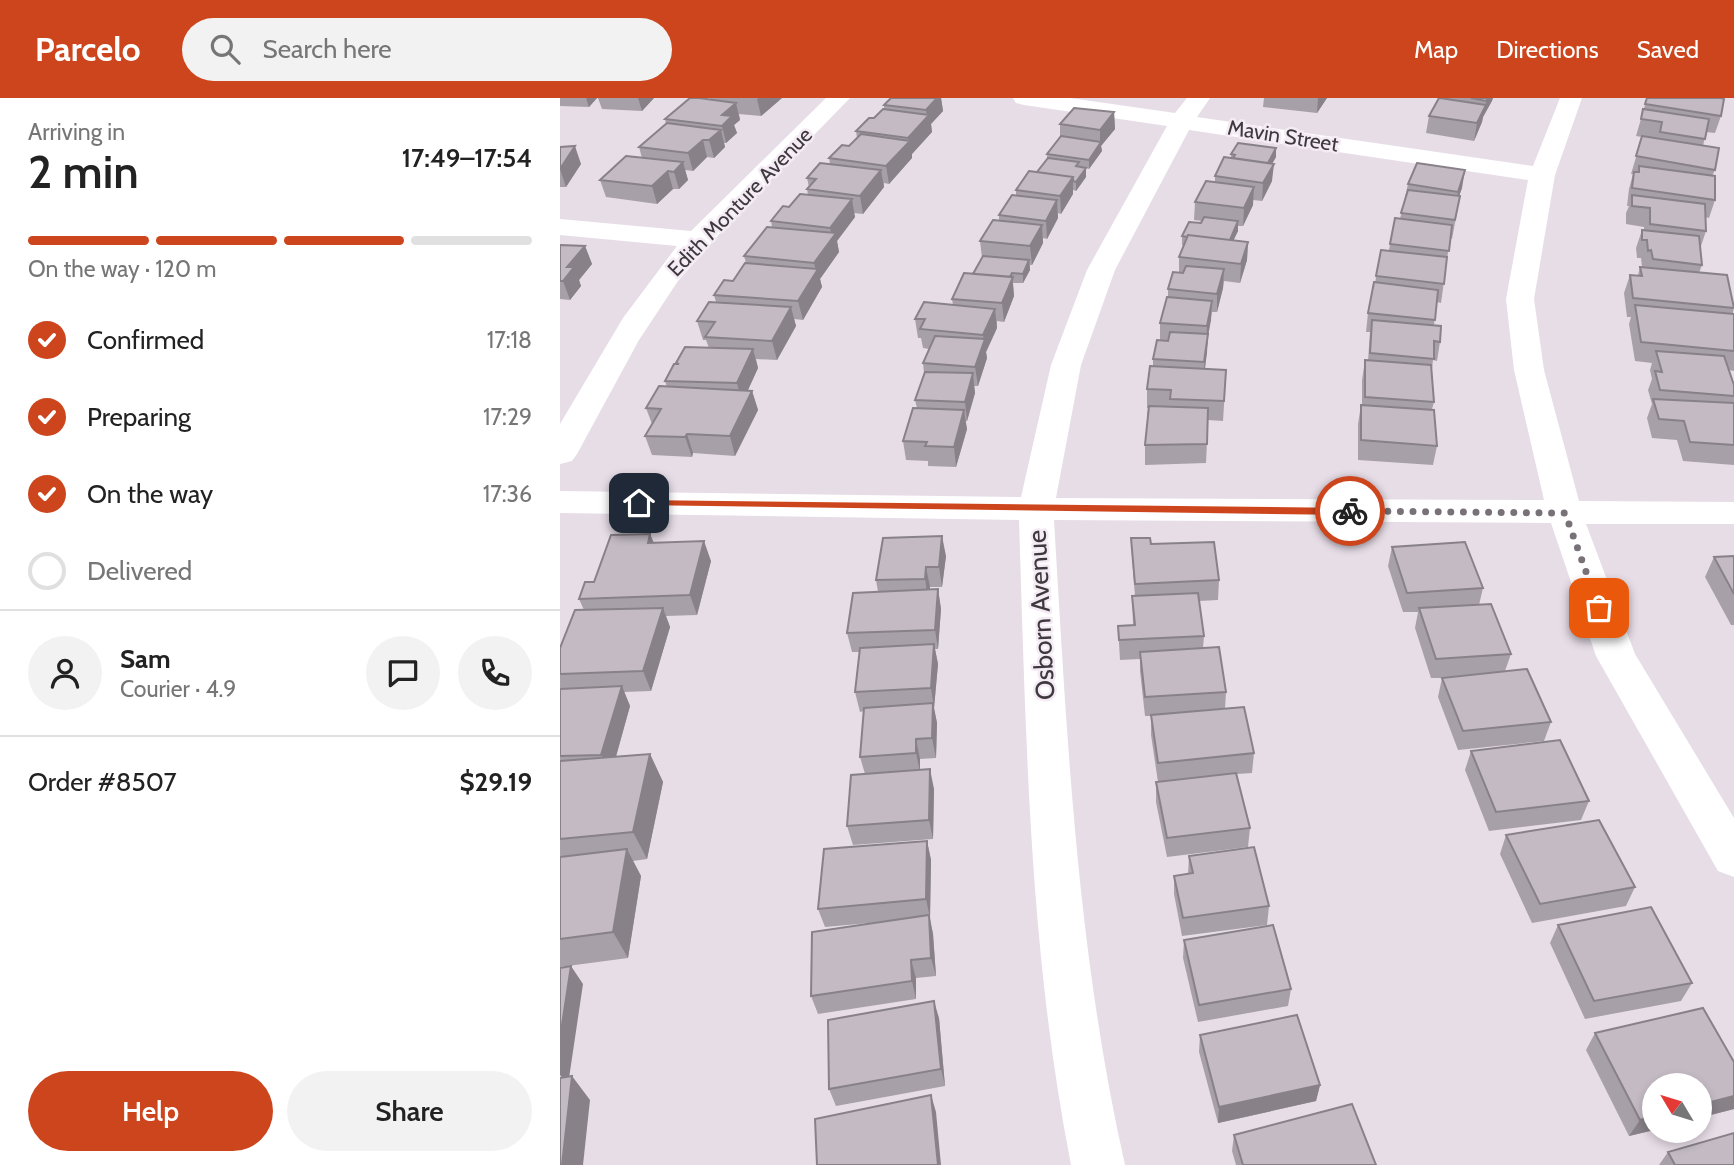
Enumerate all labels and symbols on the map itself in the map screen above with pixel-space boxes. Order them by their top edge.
street label: Mavin Street [1226,114,1340,157]
street label: Edith Monture Avenue [662,122,817,281]
pin [609,473,669,533]
courier [1315,476,1385,546]
street label: Osborn Avenue [1021,529,1061,701]
pin [1569,578,1629,638]
north arrow [1642,1073,1712,1143]

